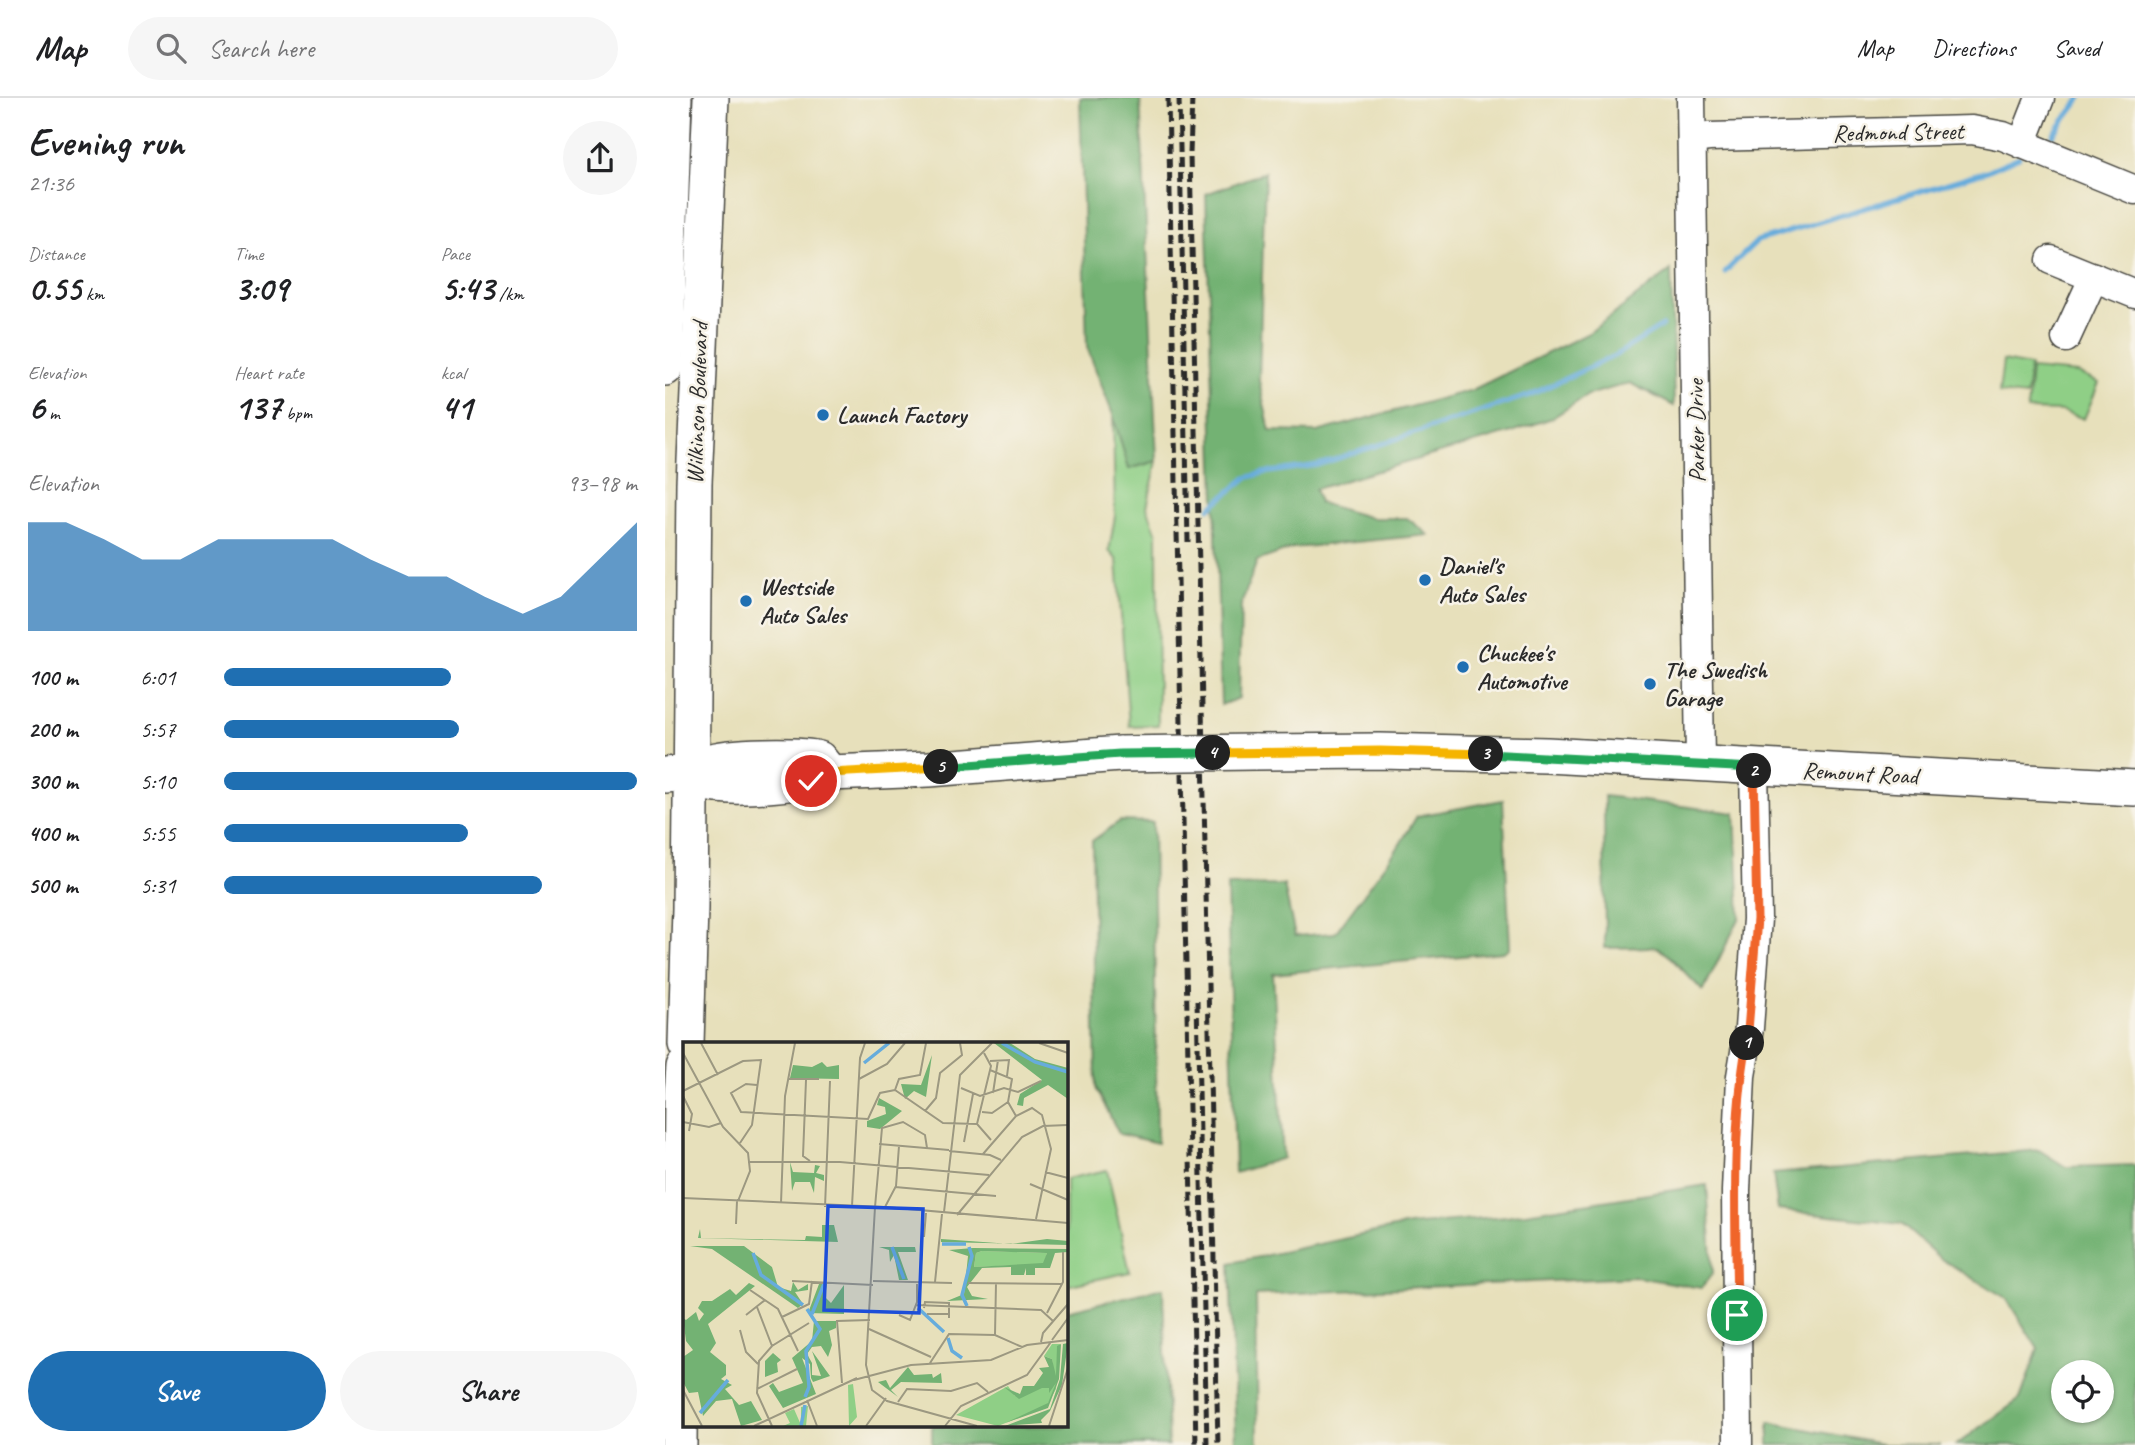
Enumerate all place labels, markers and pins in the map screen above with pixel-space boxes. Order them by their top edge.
place label: Launch Factory [837,400,969,430]
marker: Launch Factory [815,407,831,423]
place label: Daniel's Auto Sales [1439,551,1528,609]
place label: Westside Auto Sales [760,572,849,630]
marker: Daniel's Auto Sales [1417,572,1433,588]
marker: Westside Auto Sales [738,593,754,609]
place label: Chuckee's Automotive [1477,638,1569,696]
place label: The Swedish Garage [1664,655,1768,713]
marker: Chuckee's Automotive [1455,659,1471,675]
marker: The Swedish Garage [1642,676,1658,692]
pin: 4 [1195,736,1231,770]
pin: 3 [1469,736,1503,772]
pin: 5 [923,750,959,784]
pin [781,751,841,811]
pin: 2 [1737,754,1771,788]
pin: 1 [1729,1026,1765,1060]
pin [1707,1285,1767,1345]

